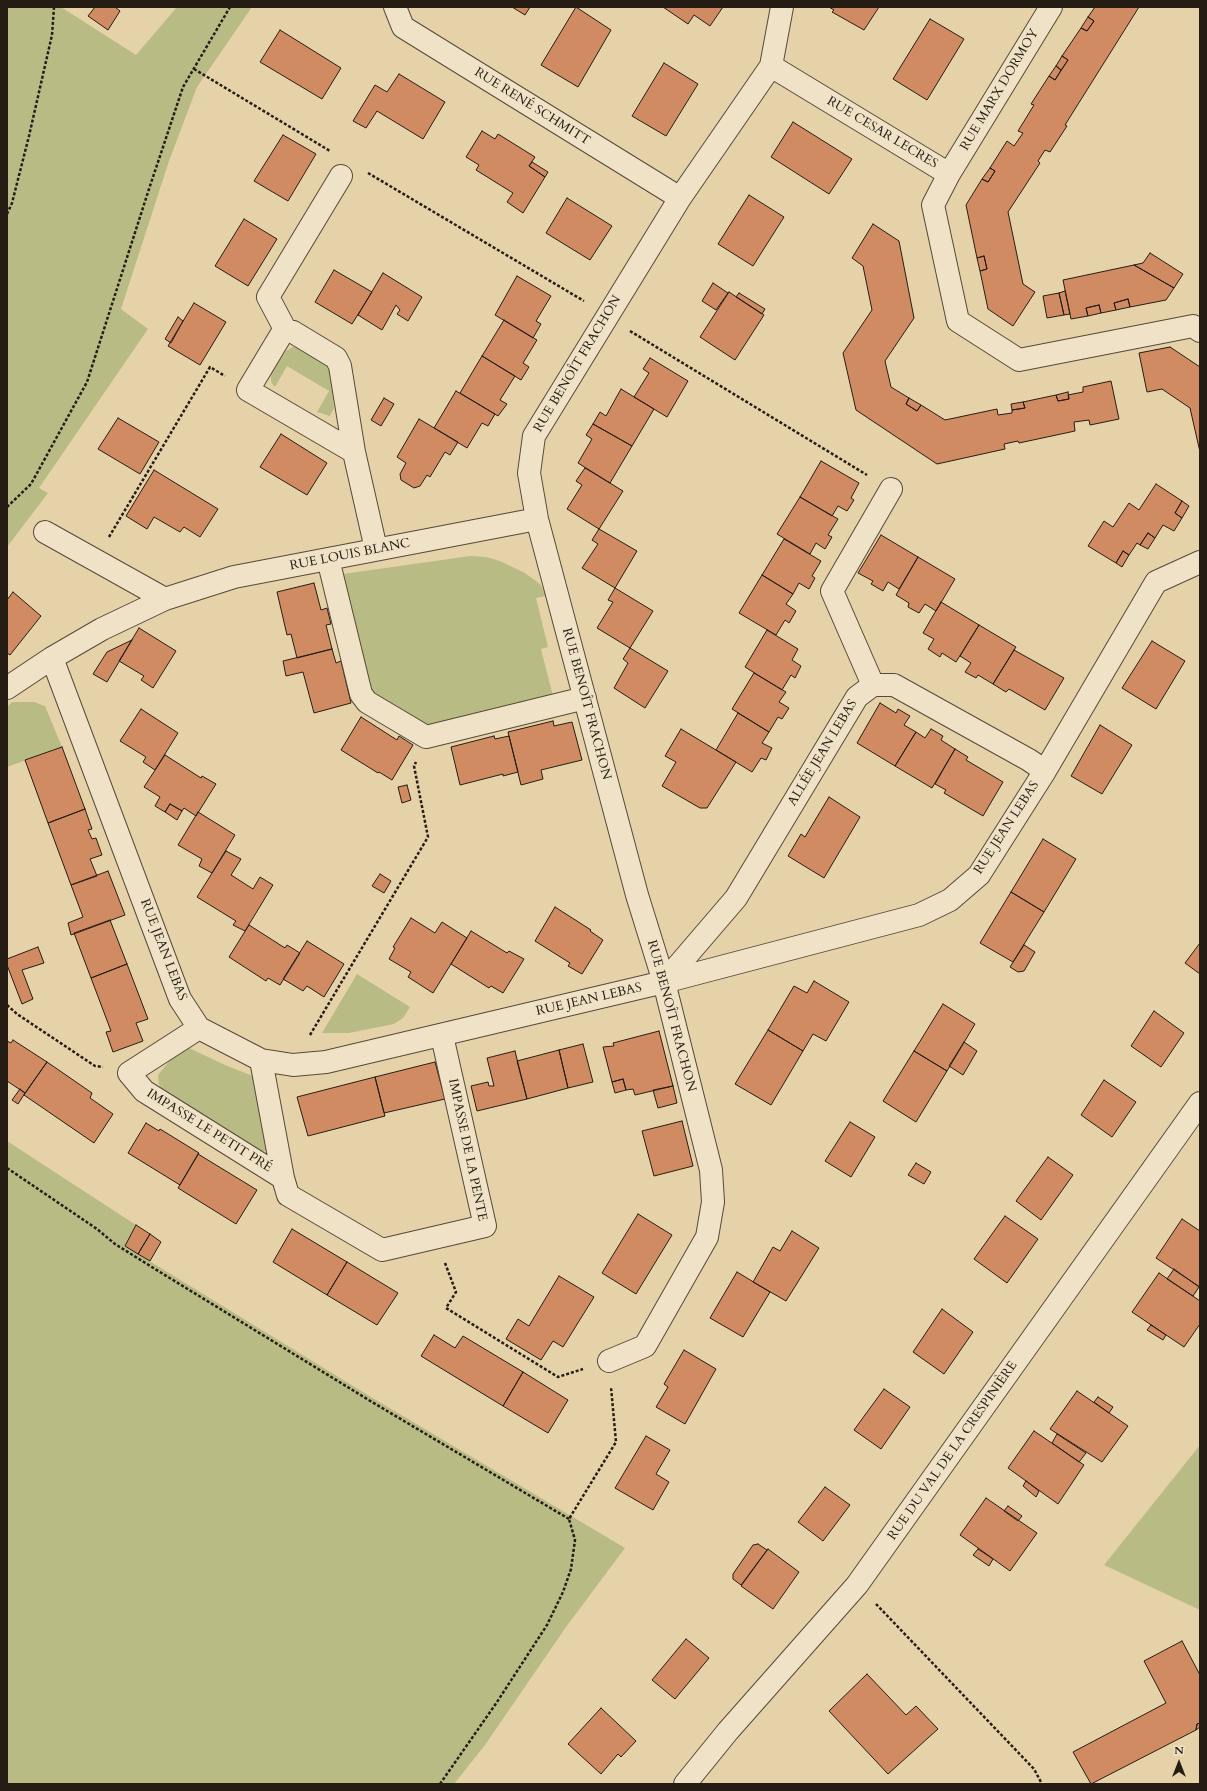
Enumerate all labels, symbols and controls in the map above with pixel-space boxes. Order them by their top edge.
street label: RUE MARX DORMOY [957,26,1043,154]
street label: RUE RENÉ SCHMITT [471,65,593,149]
street label: RUE CESAR LECRES [824,94,940,172]
street label: RUE BENOÎT FRACHON [531,293,625,435]
street label: RUE LOUIS BLANC [289,536,411,574]
street label: RUE BENOÎT FRACHON [558,626,614,782]
street label: ALLÉE JEAN LEBAS [785,697,861,809]
street label: RUE JEAN LEBAS [971,779,1043,877]
street label: RUE JEAN LEBAS [136,897,190,1003]
street label: RUE BENOÎT FRACHON [643,938,699,1094]
street label: RUE JEAN LEBAS [535,980,643,1020]
street label: IMPASSE DE LA PENTE [444,1077,490,1223]
street label: IMPASSE LE PETIT PRÉ [143,1086,275,1176]
street label: RUE DU VAL DE LA CRESPINIÈRE [885,1359,1021,1543]
north arrow [1159,1743,1199,1783]
text: N [1174,1743,1184,1758]

